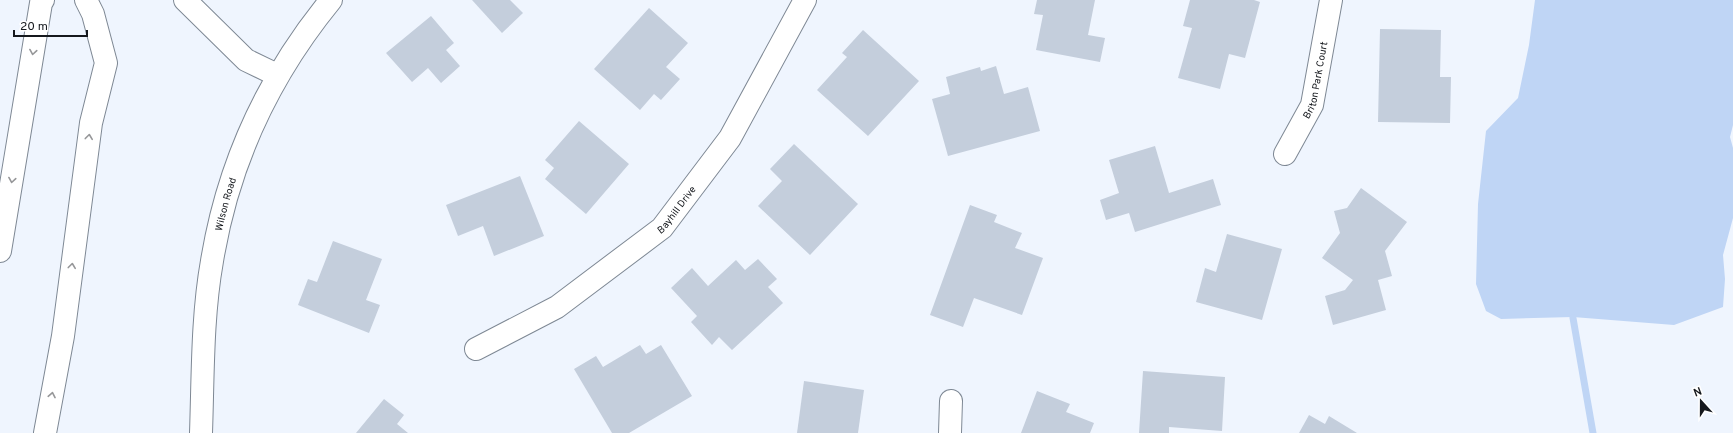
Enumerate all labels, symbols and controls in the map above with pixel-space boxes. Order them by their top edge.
scale bar [14,12,87,38]
text: 20 m [20,19,48,35]
street label: Briton Park Court [1301,40,1331,121]
one-way arrow [29,49,38,55]
one-way arrow [84,134,93,140]
street label: Wilson Road [213,176,240,232]
one-way arrow [8,177,17,183]
street label: Bayhill Drive [655,184,700,237]
one-way arrow [67,263,76,269]
north arrow [1681,381,1721,421]
text: N [1692,385,1704,401]
one-way arrow [47,392,56,398]

